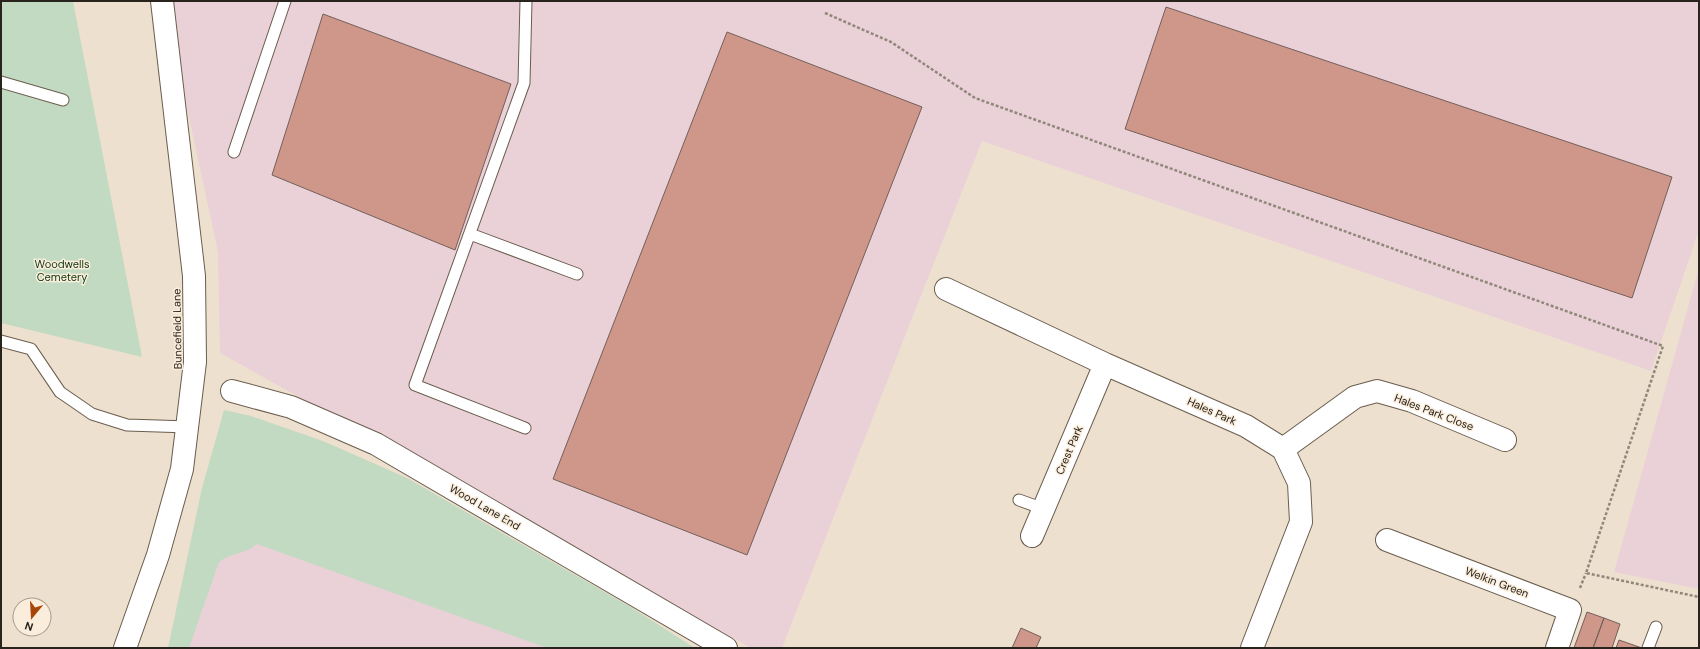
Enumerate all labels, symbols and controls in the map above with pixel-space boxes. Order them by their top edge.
park label: Woodwells Cemetery [35,257,89,284]
street label: Buncefield Lane [169,288,185,370]
street label: Hales Park Close [1392,390,1476,434]
street label: Hales Park [1185,394,1239,428]
street label: Crest Park [1052,423,1086,477]
street label: Wood Lane End [447,481,523,533]
street label: Welkin Green [1463,563,1531,601]
north arrow [12,597,52,637]
text: N [23,619,35,634]

